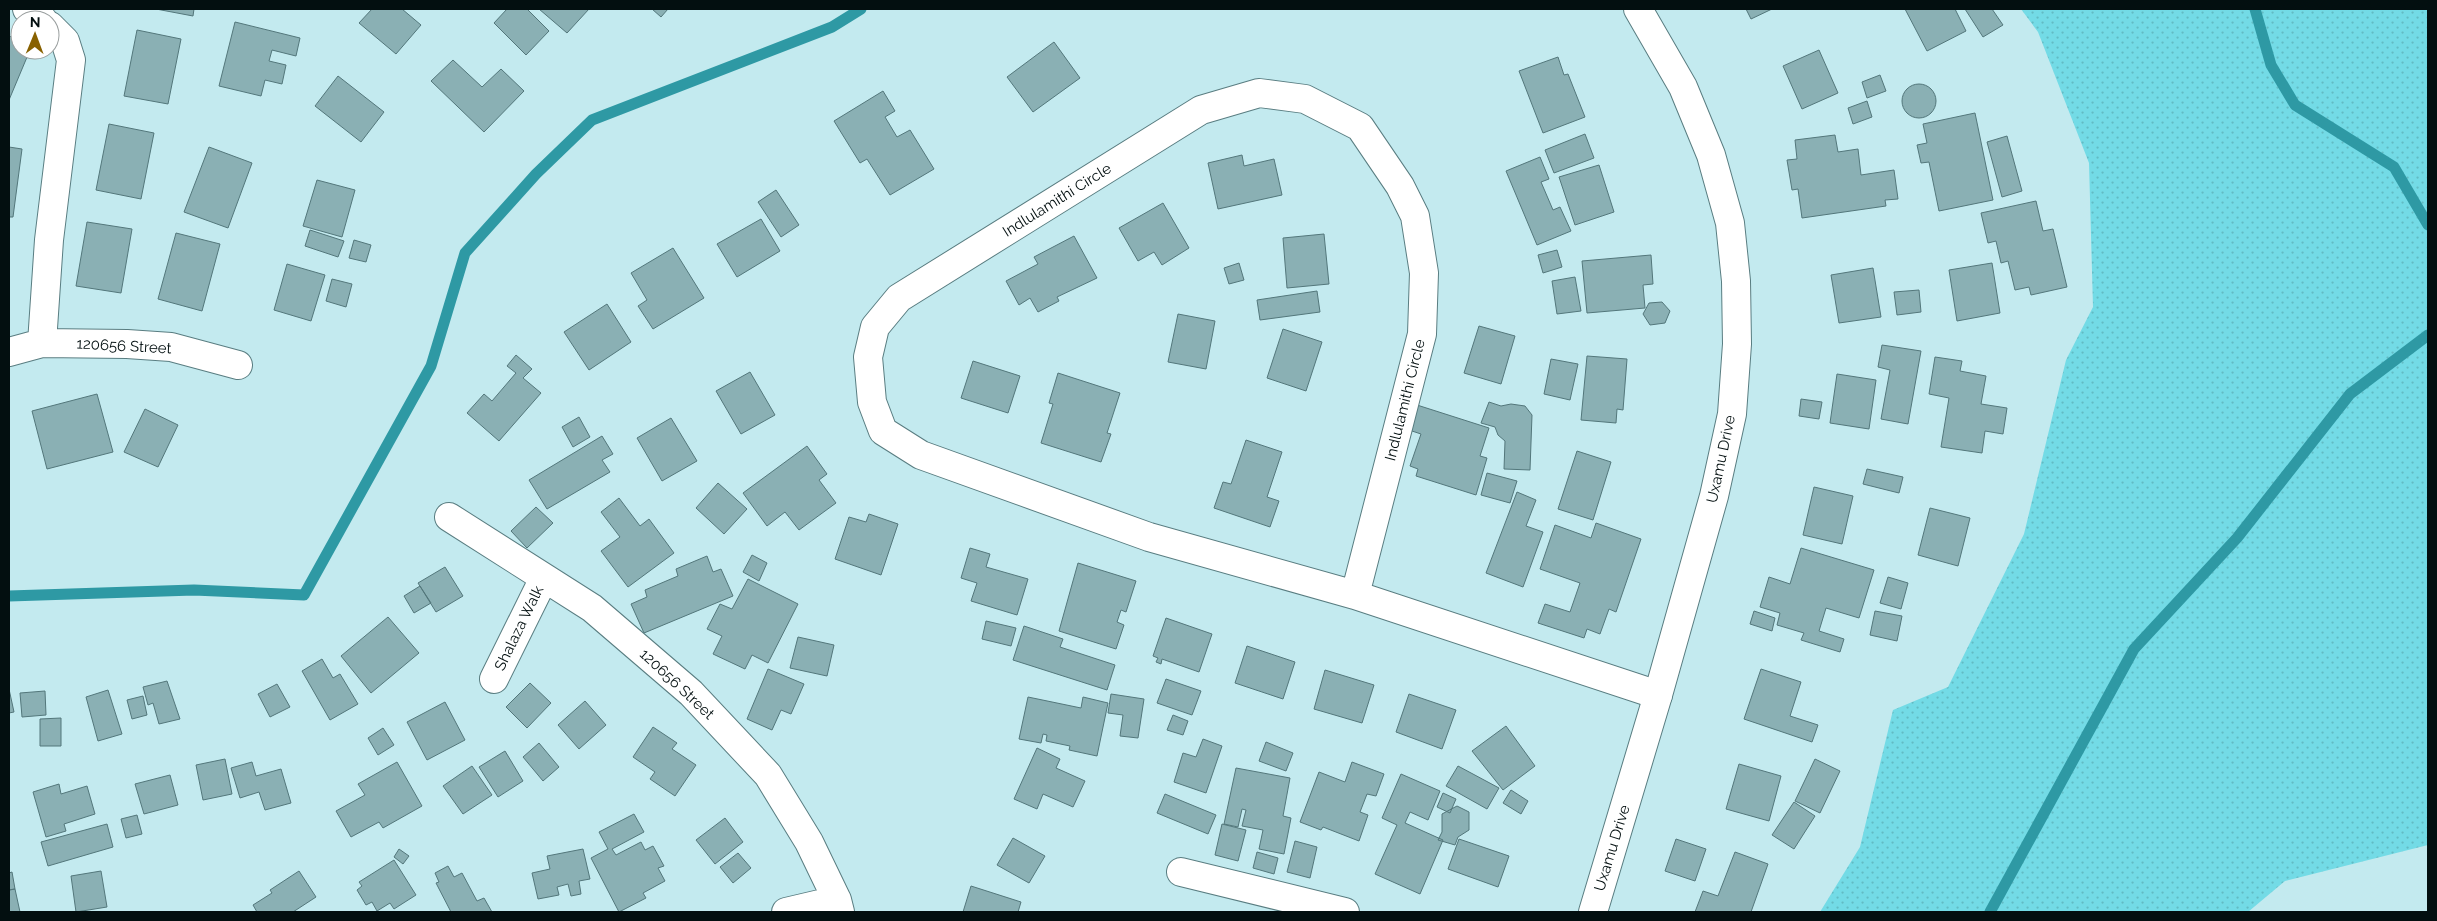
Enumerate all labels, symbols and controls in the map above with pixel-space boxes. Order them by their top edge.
north arrow [10,10,60,60]
text: N [30,14,41,30]
street label: Indlulamithi Circle [999,159,1115,241]
street label: 120656 Street [76,335,172,357]
street label: Indlulamithi Circle [1381,337,1429,463]
street label: Uxamu Drive [1703,413,1739,505]
street label: Shalaza Walk [491,583,547,673]
street label: 120656 Street [636,645,718,723]
street label: Uxamu Drive [1590,802,1634,893]

